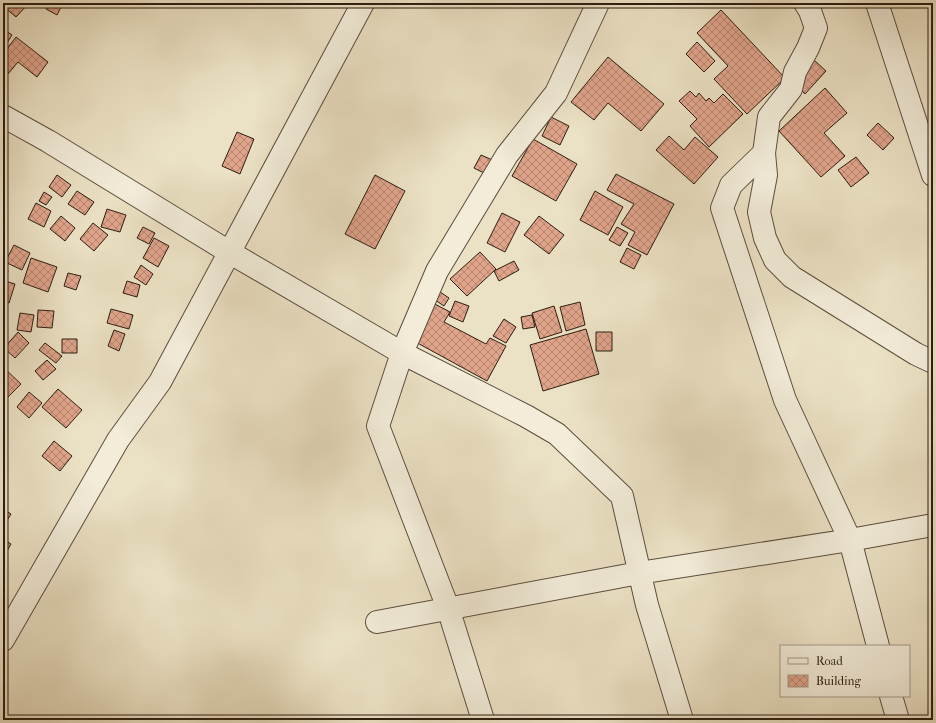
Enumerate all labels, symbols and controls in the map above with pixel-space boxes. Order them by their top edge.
legend [780,645,910,697]
text: Road [816,654,843,668]
text: Building [816,674,861,688]

